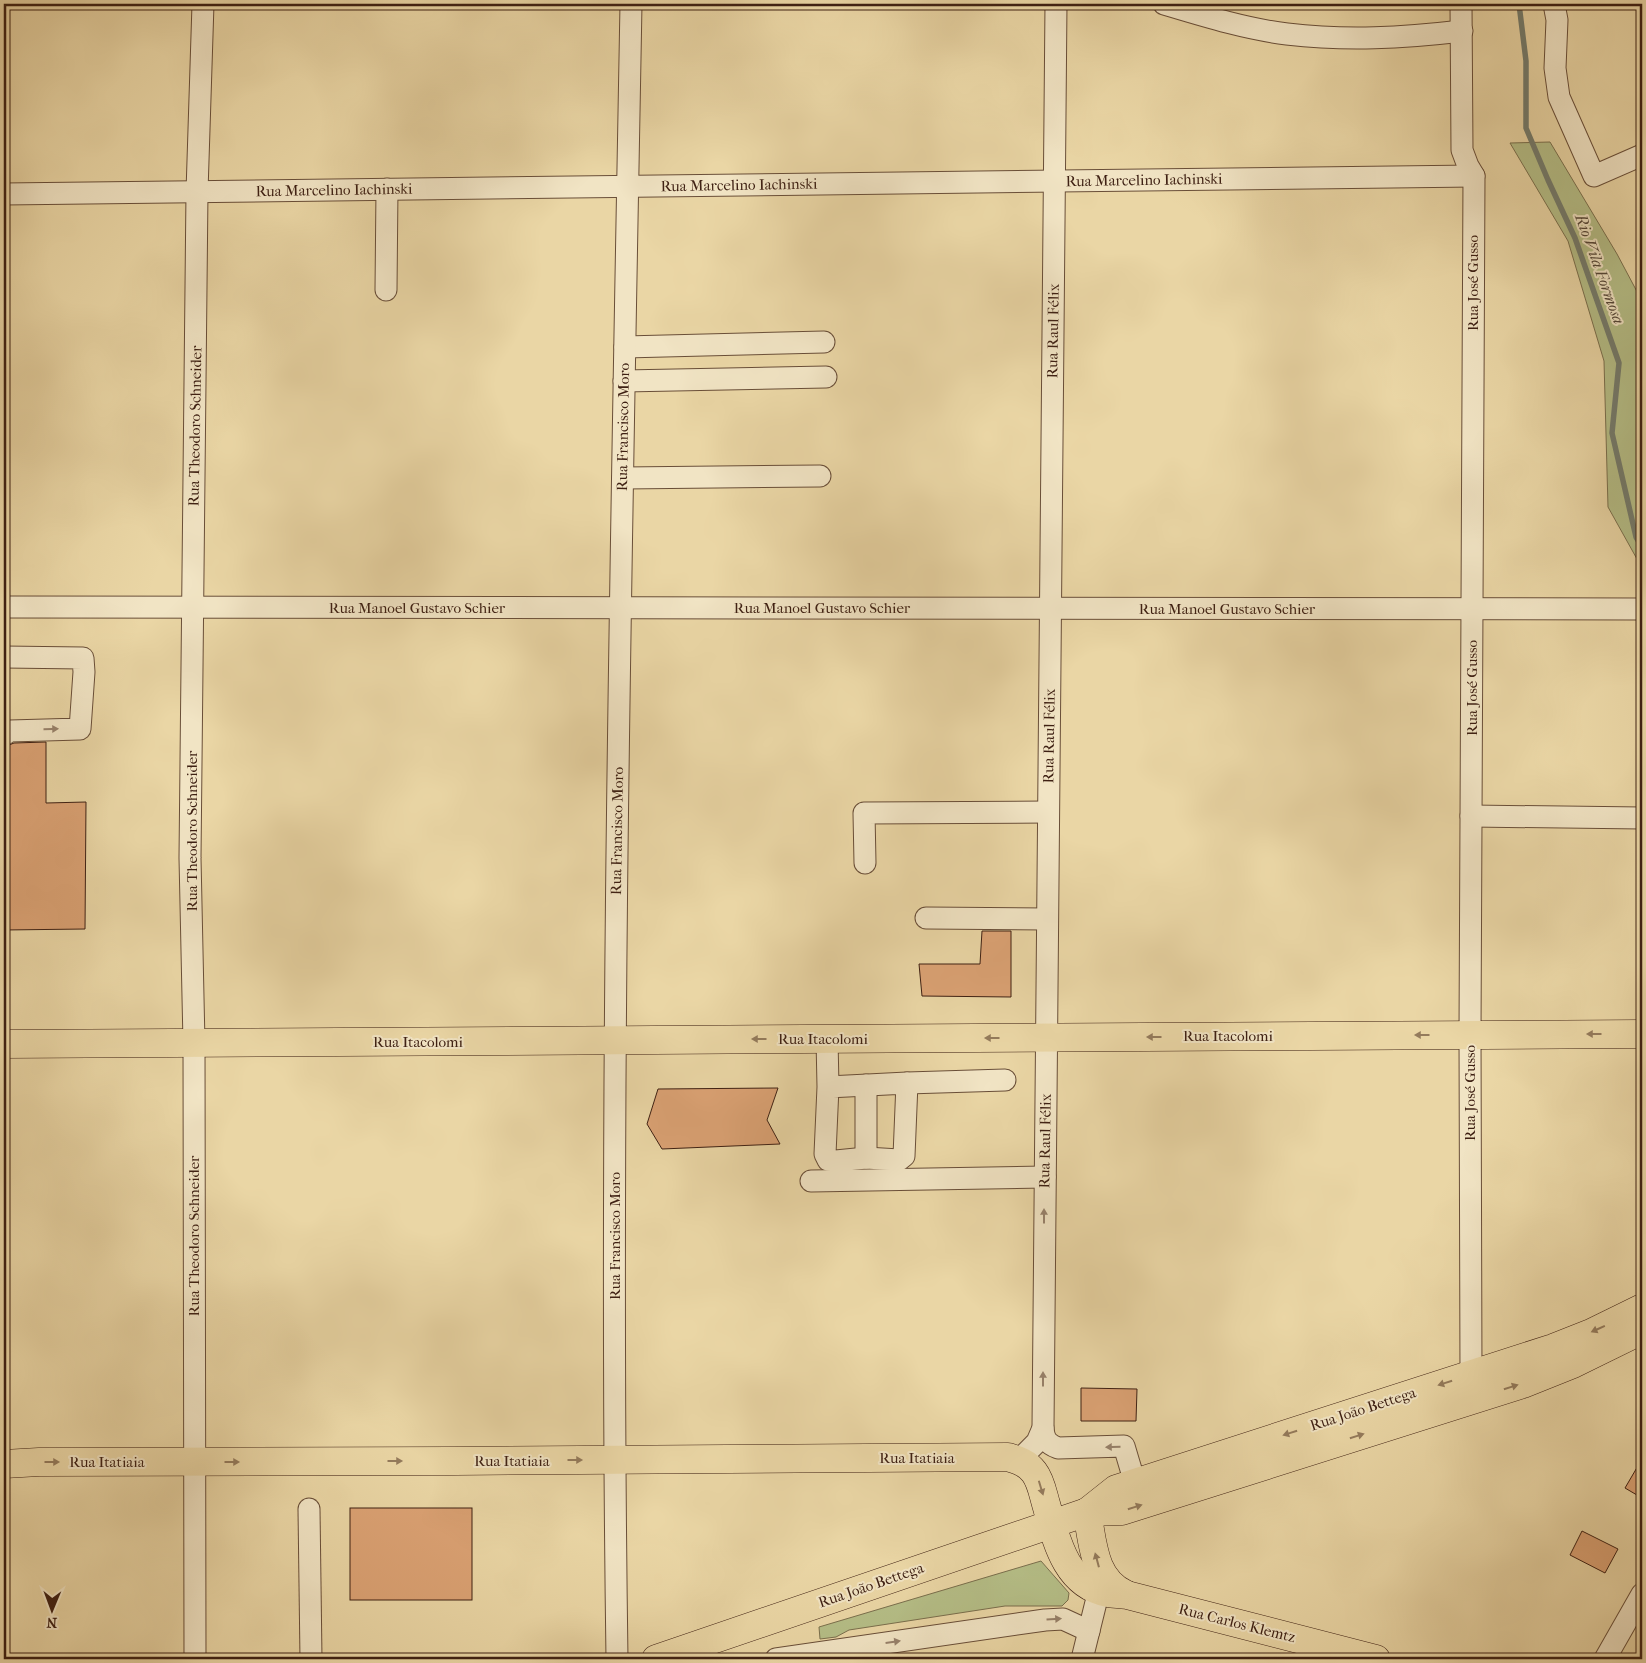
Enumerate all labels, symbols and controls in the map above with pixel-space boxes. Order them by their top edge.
street label: Rua Marcelino Iachinski [1065,170,1223,190]
street label: Rua Marcelino Iachinski [660,175,818,195]
street label: Rua Marcelino Iachinski [255,180,413,200]
water label: Rio Vila Formosa [1571,211,1629,327]
street label: Rua José Gusso [1464,235,1482,331]
street label: Rua Raul Félix [1043,283,1063,379]
street label: Rua Theodoro Schneider [185,345,205,507]
street label: Rua Francisco Moro [613,362,633,491]
street label: Rua Manoel Gustavo Schier [329,599,506,617]
street label: Rua Manoel Gustavo Schier [734,599,911,617]
street label: Rua Manoel Gustavo Schier [1139,600,1316,618]
street label: Rua José Gusso [1463,640,1481,736]
street label: Rua Raul Félix [1039,688,1059,784]
one-way arrow [43,725,59,733]
street label: Rua Theodoro Schneider [183,750,201,911]
street label: Rua Francisco Moro [607,766,627,895]
street label: Rua Itacolomi [1183,1027,1273,1045]
street label: Rua Itacolomi [778,1030,868,1048]
one-way arrow [1585,1030,1601,1038]
one-way arrow [1413,1031,1429,1039]
street label: Rua Itacolomi [373,1033,463,1051]
one-way arrow [1146,1033,1162,1041]
one-way arrow [983,1034,999,1042]
one-way arrow [751,1035,767,1043]
street label: Rua José Gusso [1461,1045,1479,1141]
street label: Rua Raul Félix [1035,1093,1055,1189]
street label: Rua Theodoro Schneider [185,1155,203,1316]
street label: Rua Francisco Moro [606,1172,624,1300]
one-way arrow [1041,1208,1049,1224]
one-way arrow [1591,1326,1605,1334]
one-way arrow [1039,1371,1047,1387]
one-way arrow [1437,1379,1452,1387]
street label: Rua João Bettega [1308,1383,1419,1435]
one-way arrow [1504,1383,1519,1390]
one-way arrow [1283,1430,1298,1437]
one-way arrow [1349,1432,1364,1440]
one-way arrow [1105,1443,1121,1451]
street label: Rua Itatiaia [879,1449,956,1467]
street label: Rua Itatiaia [474,1452,551,1470]
street label: Rua Itatiaia [69,1453,146,1471]
one-way arrow [567,1456,583,1464]
one-way arrow [387,1457,403,1465]
one-way arrow [45,1458,61,1466]
one-way arrow [225,1458,241,1466]
one-way arrow [1038,1481,1046,1496]
one-way arrow [1128,1503,1143,1511]
one-way arrow [1093,1552,1101,1567]
street label: Rua João Bettega [816,1558,927,1611]
north arrow [28,1586,78,1636]
street label: Rua Carlos Klemtz [1177,1600,1298,1646]
text: N [46,1614,57,1631]
one-way arrow [1046,1615,1062,1623]
one-way arrow [885,1638,901,1646]

